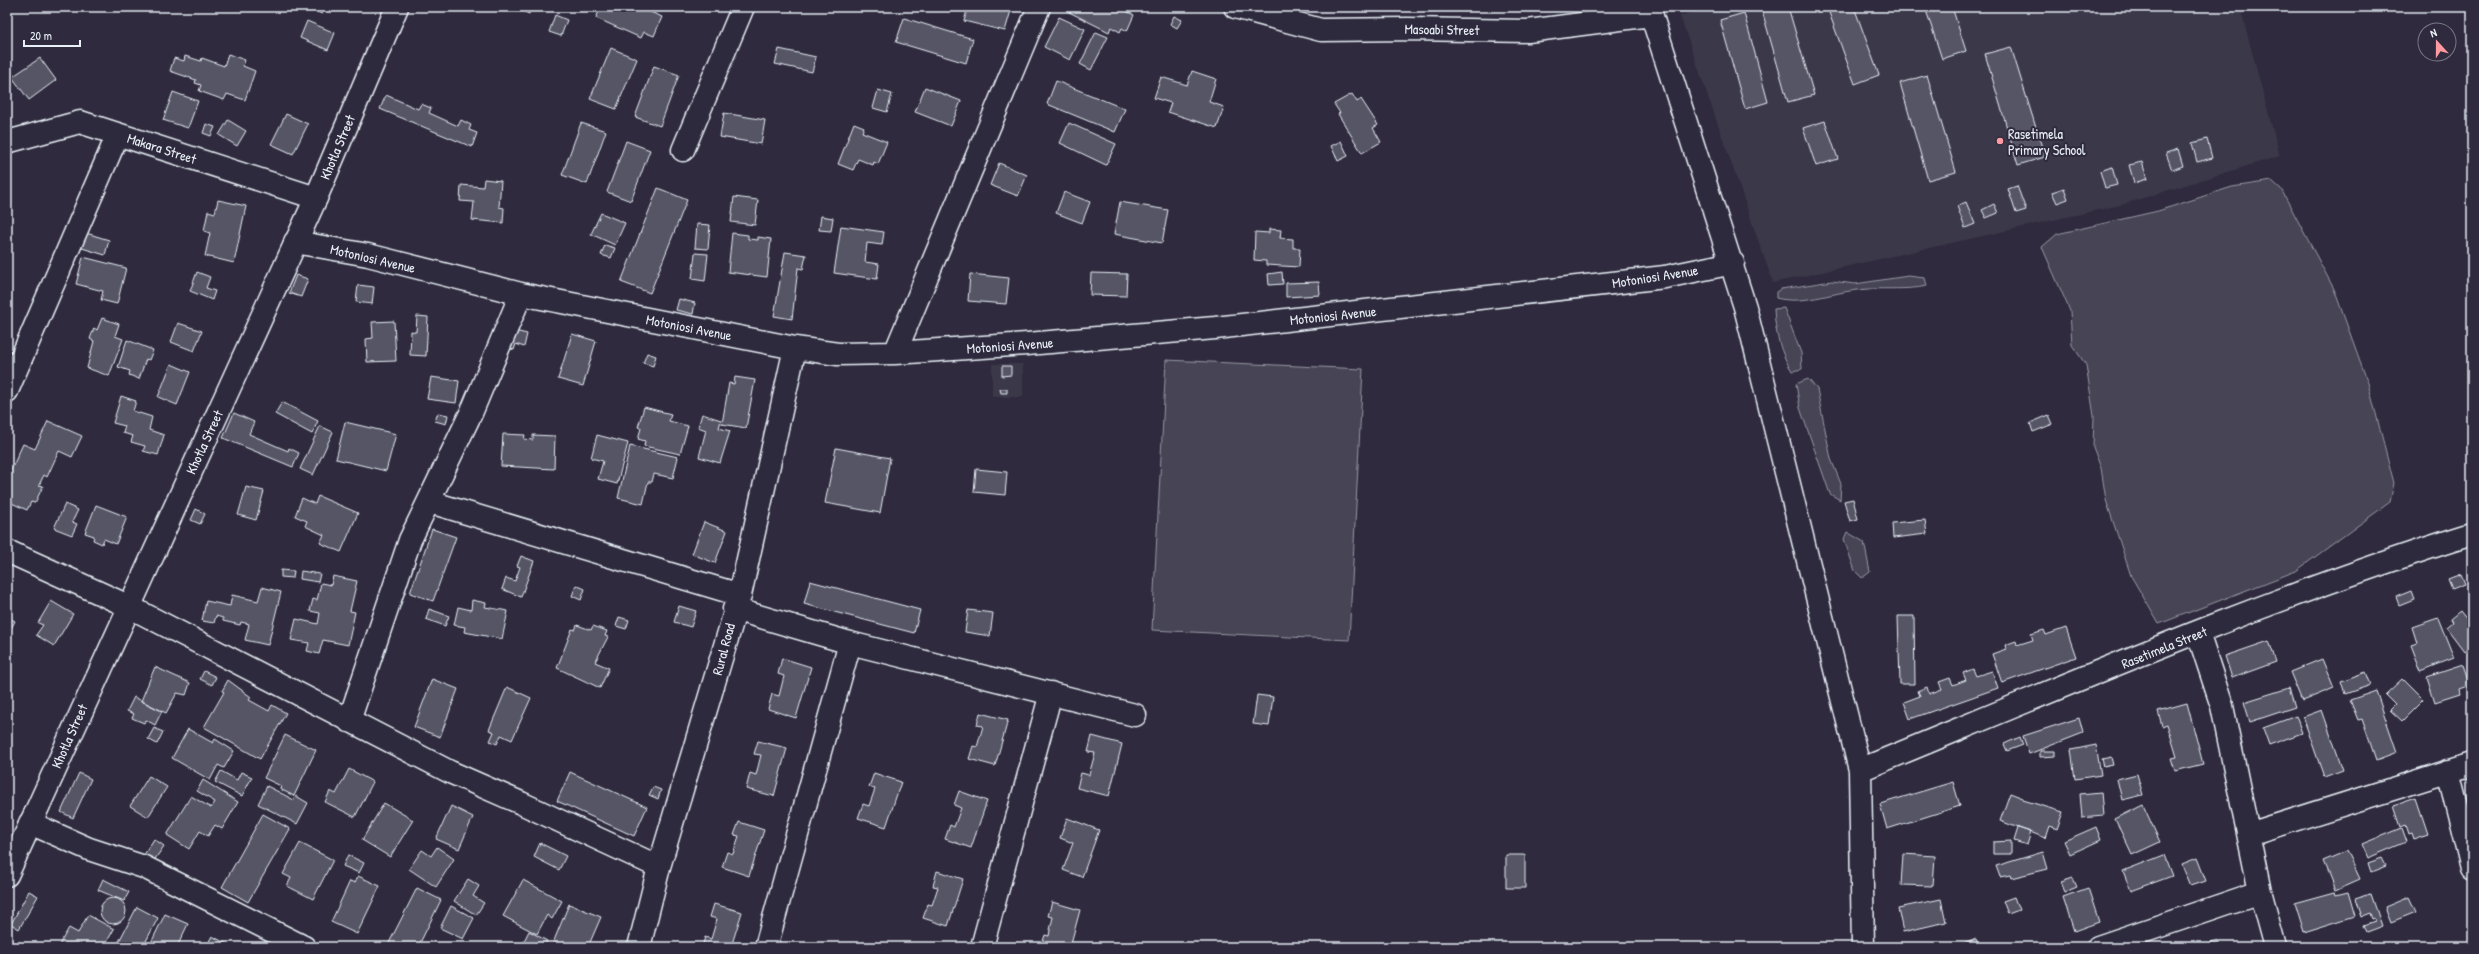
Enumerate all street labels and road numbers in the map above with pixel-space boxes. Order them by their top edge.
street label: Masoabi Street [1404,19,1480,39]
street label: Khotla Street [315,112,359,182]
street label: Makara Street [125,128,199,168]
street label: Motoniosi Avenue [329,239,418,277]
street label: Motoniosi Avenue [1611,260,1700,292]
street label: Motoniosi Avenue [1289,301,1378,329]
street label: Motoniosi Avenue [645,309,734,345]
street label: Motoniosi Avenue [966,332,1054,358]
street label: Khotla Street [181,407,227,477]
street label: Rural Road [707,621,739,677]
street label: Rasetimela Street [2118,621,2210,673]
street label: Khotla Street [46,701,92,771]

